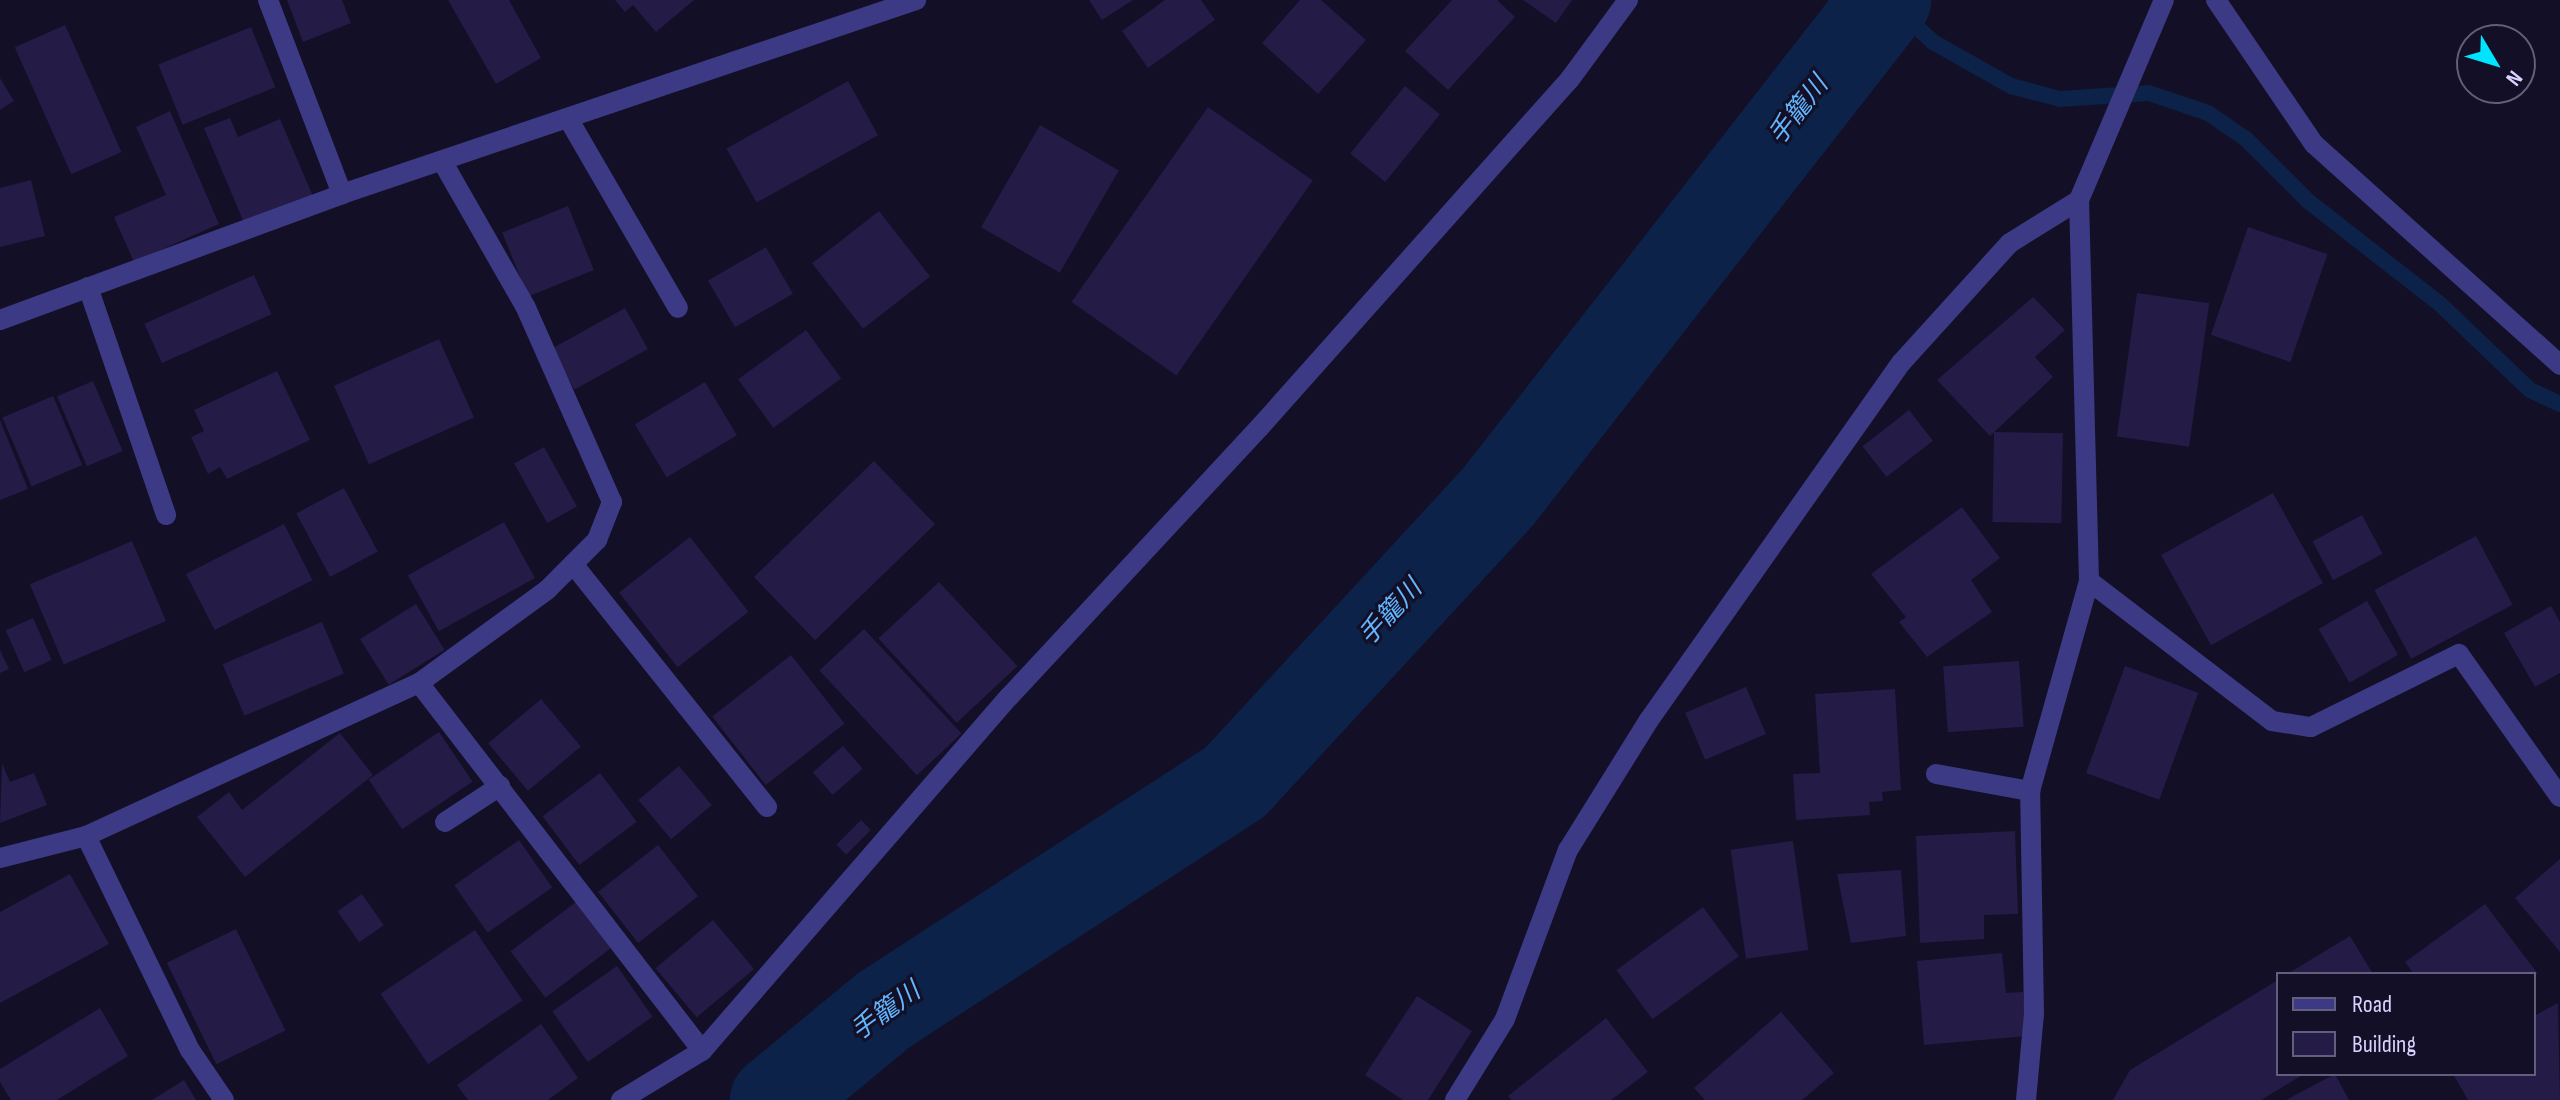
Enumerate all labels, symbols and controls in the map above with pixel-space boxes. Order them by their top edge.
north arrow [2456,24,2536,104]
text: N [2499,65,2528,91]
water label: 手籠川 [1763,71,1835,151]
water label: 手籠川 [1353,574,1429,652]
legend [2276,972,2536,1076]
water label: 手籠川 [845,976,927,1048]
text: Road [2352,990,2392,1019]
text: Building [2352,1030,2416,1059]

